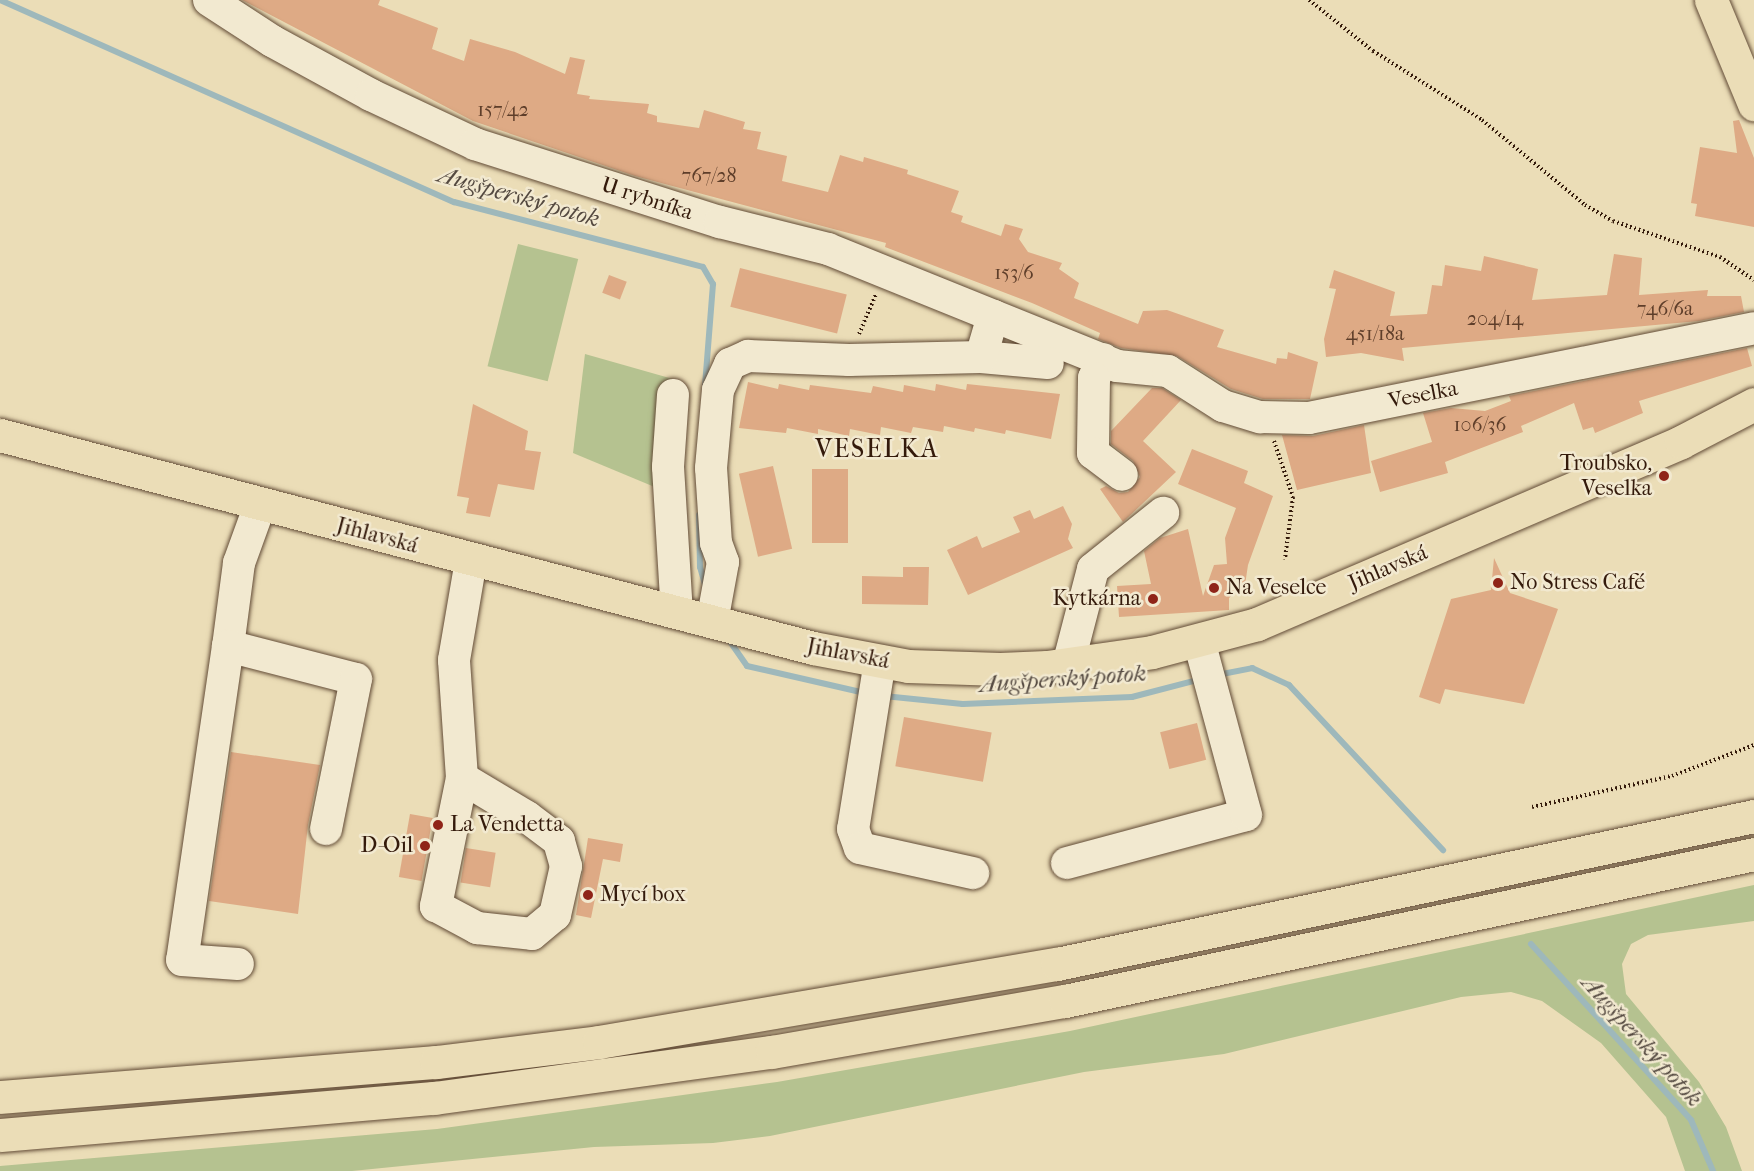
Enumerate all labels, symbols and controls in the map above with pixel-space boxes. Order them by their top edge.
house number: 157/42 [477,97,529,121]
water label: Augšperský potok [435,160,603,234]
house number: 767/28 [682,163,736,187]
street label: U rybníka [598,172,696,226]
house number: 153/6 [994,260,1034,284]
house number: 746/6a [1637,296,1693,320]
house number: 204/14 [1467,306,1523,330]
house number: 451/18a [1346,321,1404,345]
street label: Veselka [1386,375,1460,415]
house number: 106/36 [1454,412,1506,436]
district label: VESELKA [815,433,939,465]
place label: Troubsko, Veselka [1560,450,1652,502]
marker: Troubsko, Veselka [1657,469,1671,483]
street label: Jihlavská [333,512,421,560]
street label: Jihlavská [1344,540,1432,596]
place label: No Stress Café [1510,570,1645,596]
place label: Na Veselce [1226,575,1326,601]
marker: No Stress Café [1491,576,1505,590]
marker: Na Veselce [1207,581,1221,595]
place label: Kytkárna [1052,586,1141,612]
marker: Kytkárna [1146,592,1160,606]
street label: Jihlavská [805,633,891,675]
water label: Augšperský potok [979,659,1147,699]
place label: La Vendetta [450,812,564,838]
marker: La Vendetta [431,818,445,832]
place label: D-Oil [360,833,413,859]
marker: D-Oil [418,839,432,853]
place label: Mycí box [600,882,686,908]
marker: Mycí box [581,888,595,902]
water label: Augšperský potok [1576,969,1708,1113]

